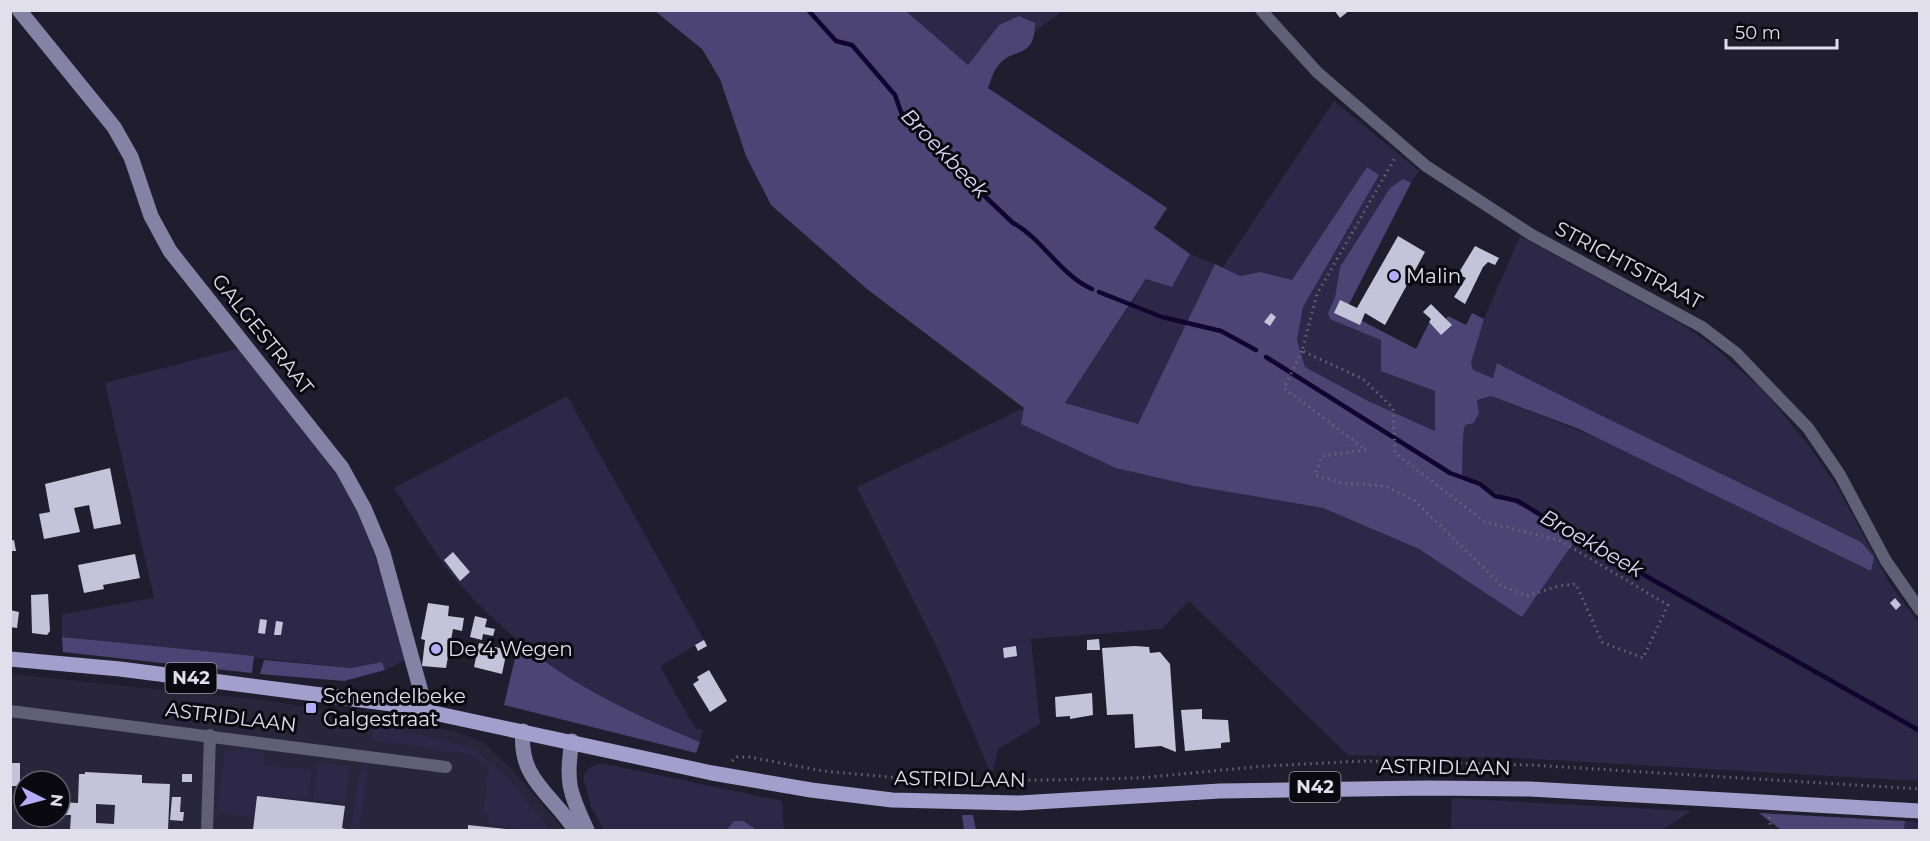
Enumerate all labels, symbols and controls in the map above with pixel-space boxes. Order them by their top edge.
scale bar [1726,12,1837,50]
text: 50 m [1735,22,1781,44]
water label: Broekbeek [896,103,995,204]
street label: STRICHTSTRAAT [1551,216,1707,314]
place label: Malin [1406,264,1461,288]
street label: GALGESTRAAT [207,269,319,399]
marker: Malin [1387,269,1401,283]
water label: Broekbeek [1536,504,1649,583]
place label: De 4 Wegen [448,637,573,661]
marker: De 4 Wegen [429,642,443,656]
road number: N42 [166,663,216,693]
place label: Schendelbeke Galgestraat [323,684,466,731]
street label: ASTRIDLAAN [164,697,298,737]
marker: Schendelbeke Galgestraat [304,701,318,715]
street label: ASTRIDLAAN [1379,754,1511,780]
street label: ASTRIDLAAN [894,766,1026,792]
north arrow [12,769,72,829]
road number: N42 [1290,772,1340,802]
text: N [46,793,67,808]

